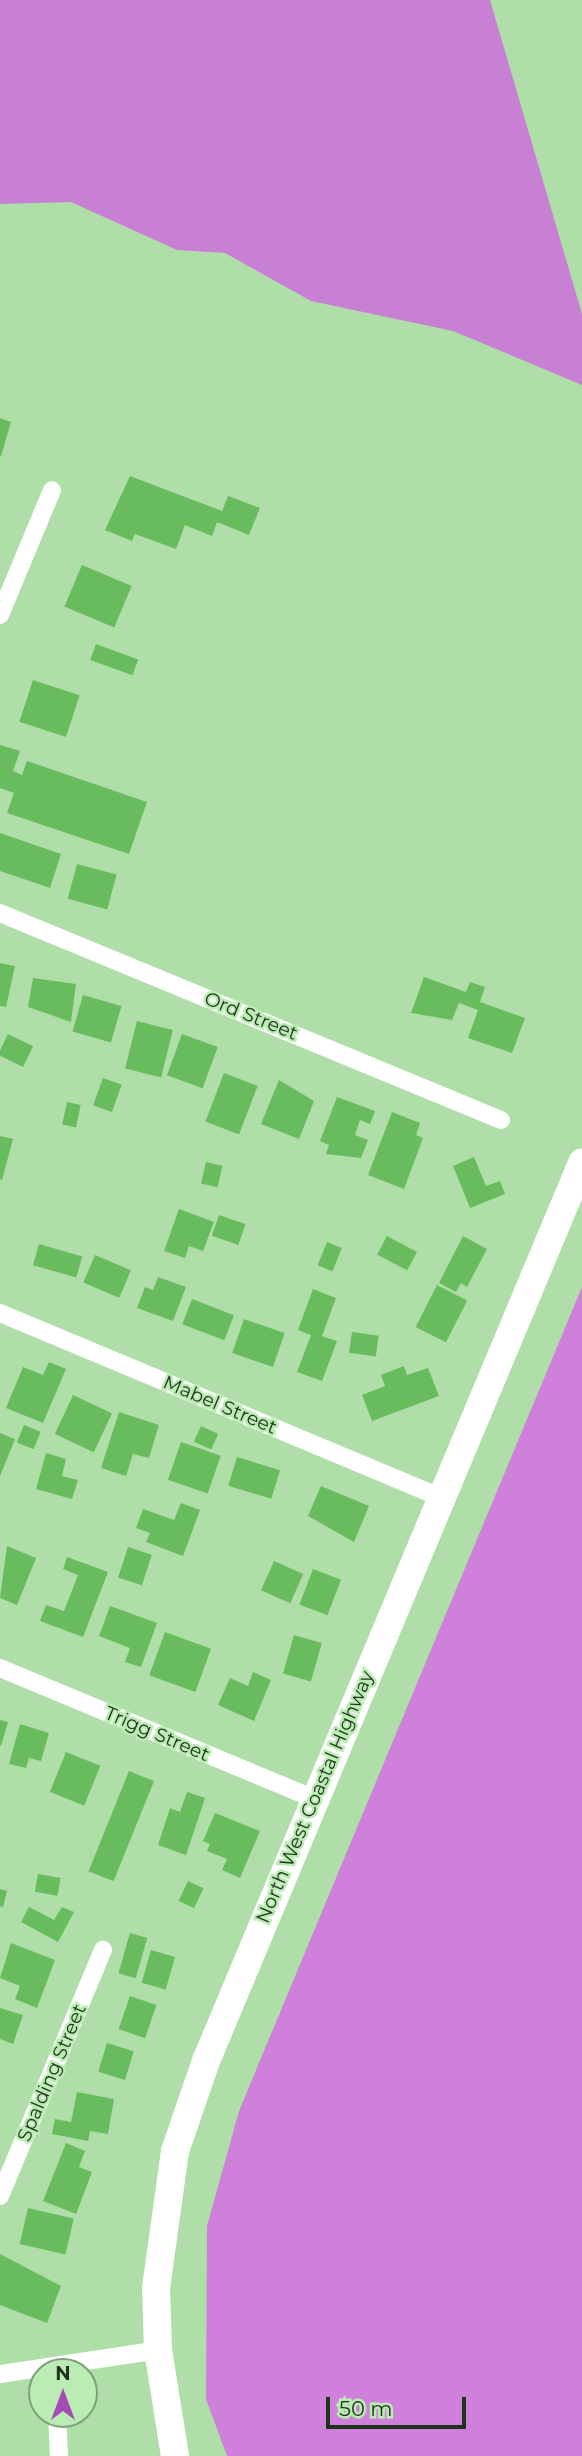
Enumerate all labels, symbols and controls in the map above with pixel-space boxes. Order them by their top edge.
street label: Ord Street [201,987,301,1045]
street label: Mabel Street [160,1371,280,1439]
street label: North West Coastal Highway [251,1667,379,1927]
street label: Trigg Street [101,1702,213,1766]
street label: Spalding Street [13,2001,91,2145]
north arrow [28,2358,98,2428]
text: N [55,2362,71,2385]
scale bar [330,2382,470,2426]
text: 50 m [339,2396,393,2421]

